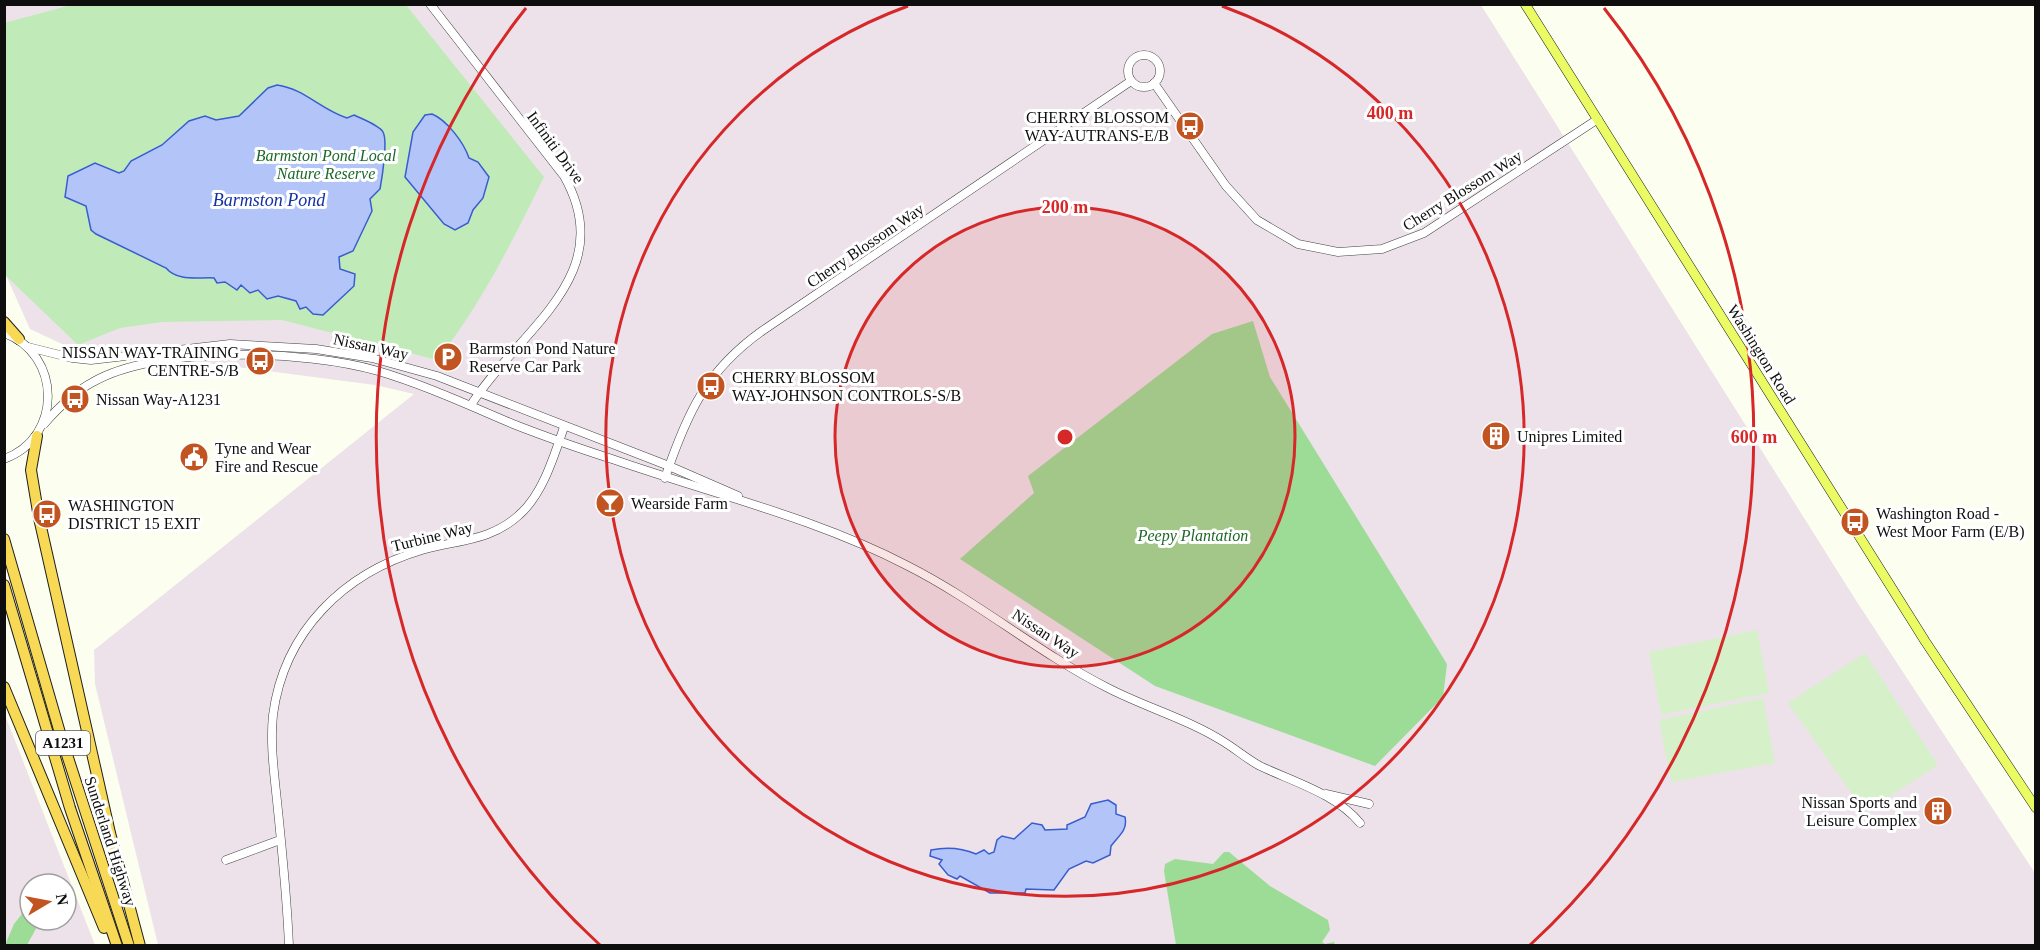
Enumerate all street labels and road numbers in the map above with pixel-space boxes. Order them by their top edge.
street label: Infiniti Drive [524,108,587,187]
street label: Cherry Blossom Way [1400,147,1525,235]
street label: Cherry Blossom Way [804,200,927,292]
street label: Washington Road [1723,302,1799,408]
street label: Nissan Way [332,330,410,364]
street label: Turbine Way [390,518,475,556]
street label: Nissan Way [1009,606,1082,662]
road number: A1231 [36,731,90,755]
street label: Sunderland Highway [81,774,140,909]

